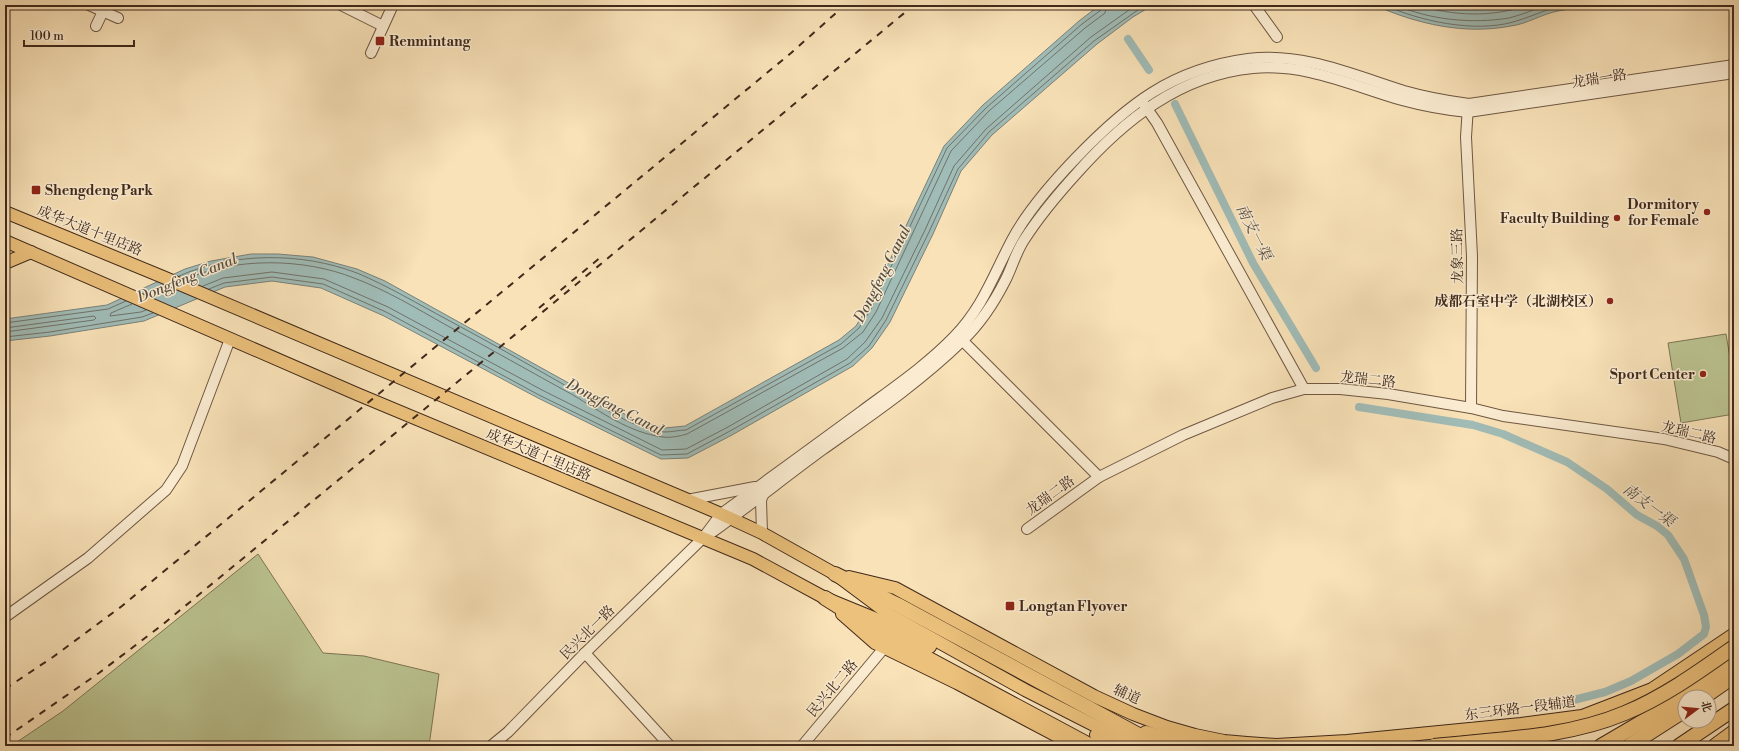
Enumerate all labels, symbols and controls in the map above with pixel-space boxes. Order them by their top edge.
scale bar [24,22,134,48]
text: 100 m [30,29,64,44]
place label: Renmintang [389,33,472,51]
marker: Renmintang [374,35,386,47]
street label: 龙瑞一路 [1570,66,1628,92]
place label: Shengdeng Park [45,182,153,200]
marker: Shengdeng Park [30,184,42,196]
place label: Dormitory for Female [1627,196,1700,230]
water label: 南支一渠 [1231,201,1277,265]
street label: 成华大道十里店路 [34,202,145,260]
marker: Dormitory for Female [1702,207,1712,217]
place label: Faculty Building [1500,210,1610,228]
marker: Faculty Building [1612,213,1622,223]
water label: Dongfeng Canal [849,222,915,327]
street label: 龙象三路 [1449,228,1467,284]
water label: Dongfeng Canal [133,250,240,308]
place label: 成都石室中学（北湖校区） [1434,293,1602,311]
marker: 成都石室中学（北湖校区） [1605,296,1615,306]
place label: Sport Center [1610,366,1695,384]
street label: 龙瑞二路 [1339,368,1397,392]
marker: Sport Center [1698,369,1708,379]
water label: Dongfeng Canal [562,374,667,440]
street label: 龙瑞二路 [1659,418,1718,448]
street label: 成华大道十里店路 [484,425,594,485]
street label: 龙瑞二路 [1023,472,1079,520]
water label: 南支一渠 [1619,480,1680,532]
place label: Longtan Flyover [1019,598,1128,616]
marker: Longtan Flyover [1004,600,1016,612]
street label: 民兴北一路 [557,602,619,664]
street label: 民兴北二路 [803,656,862,721]
street label: 辅道 [1110,681,1143,709]
north arrow [1677,689,1717,729]
street label: 东三环路一段辅道 [1463,693,1577,725]
text: 北 [1697,699,1714,714]

